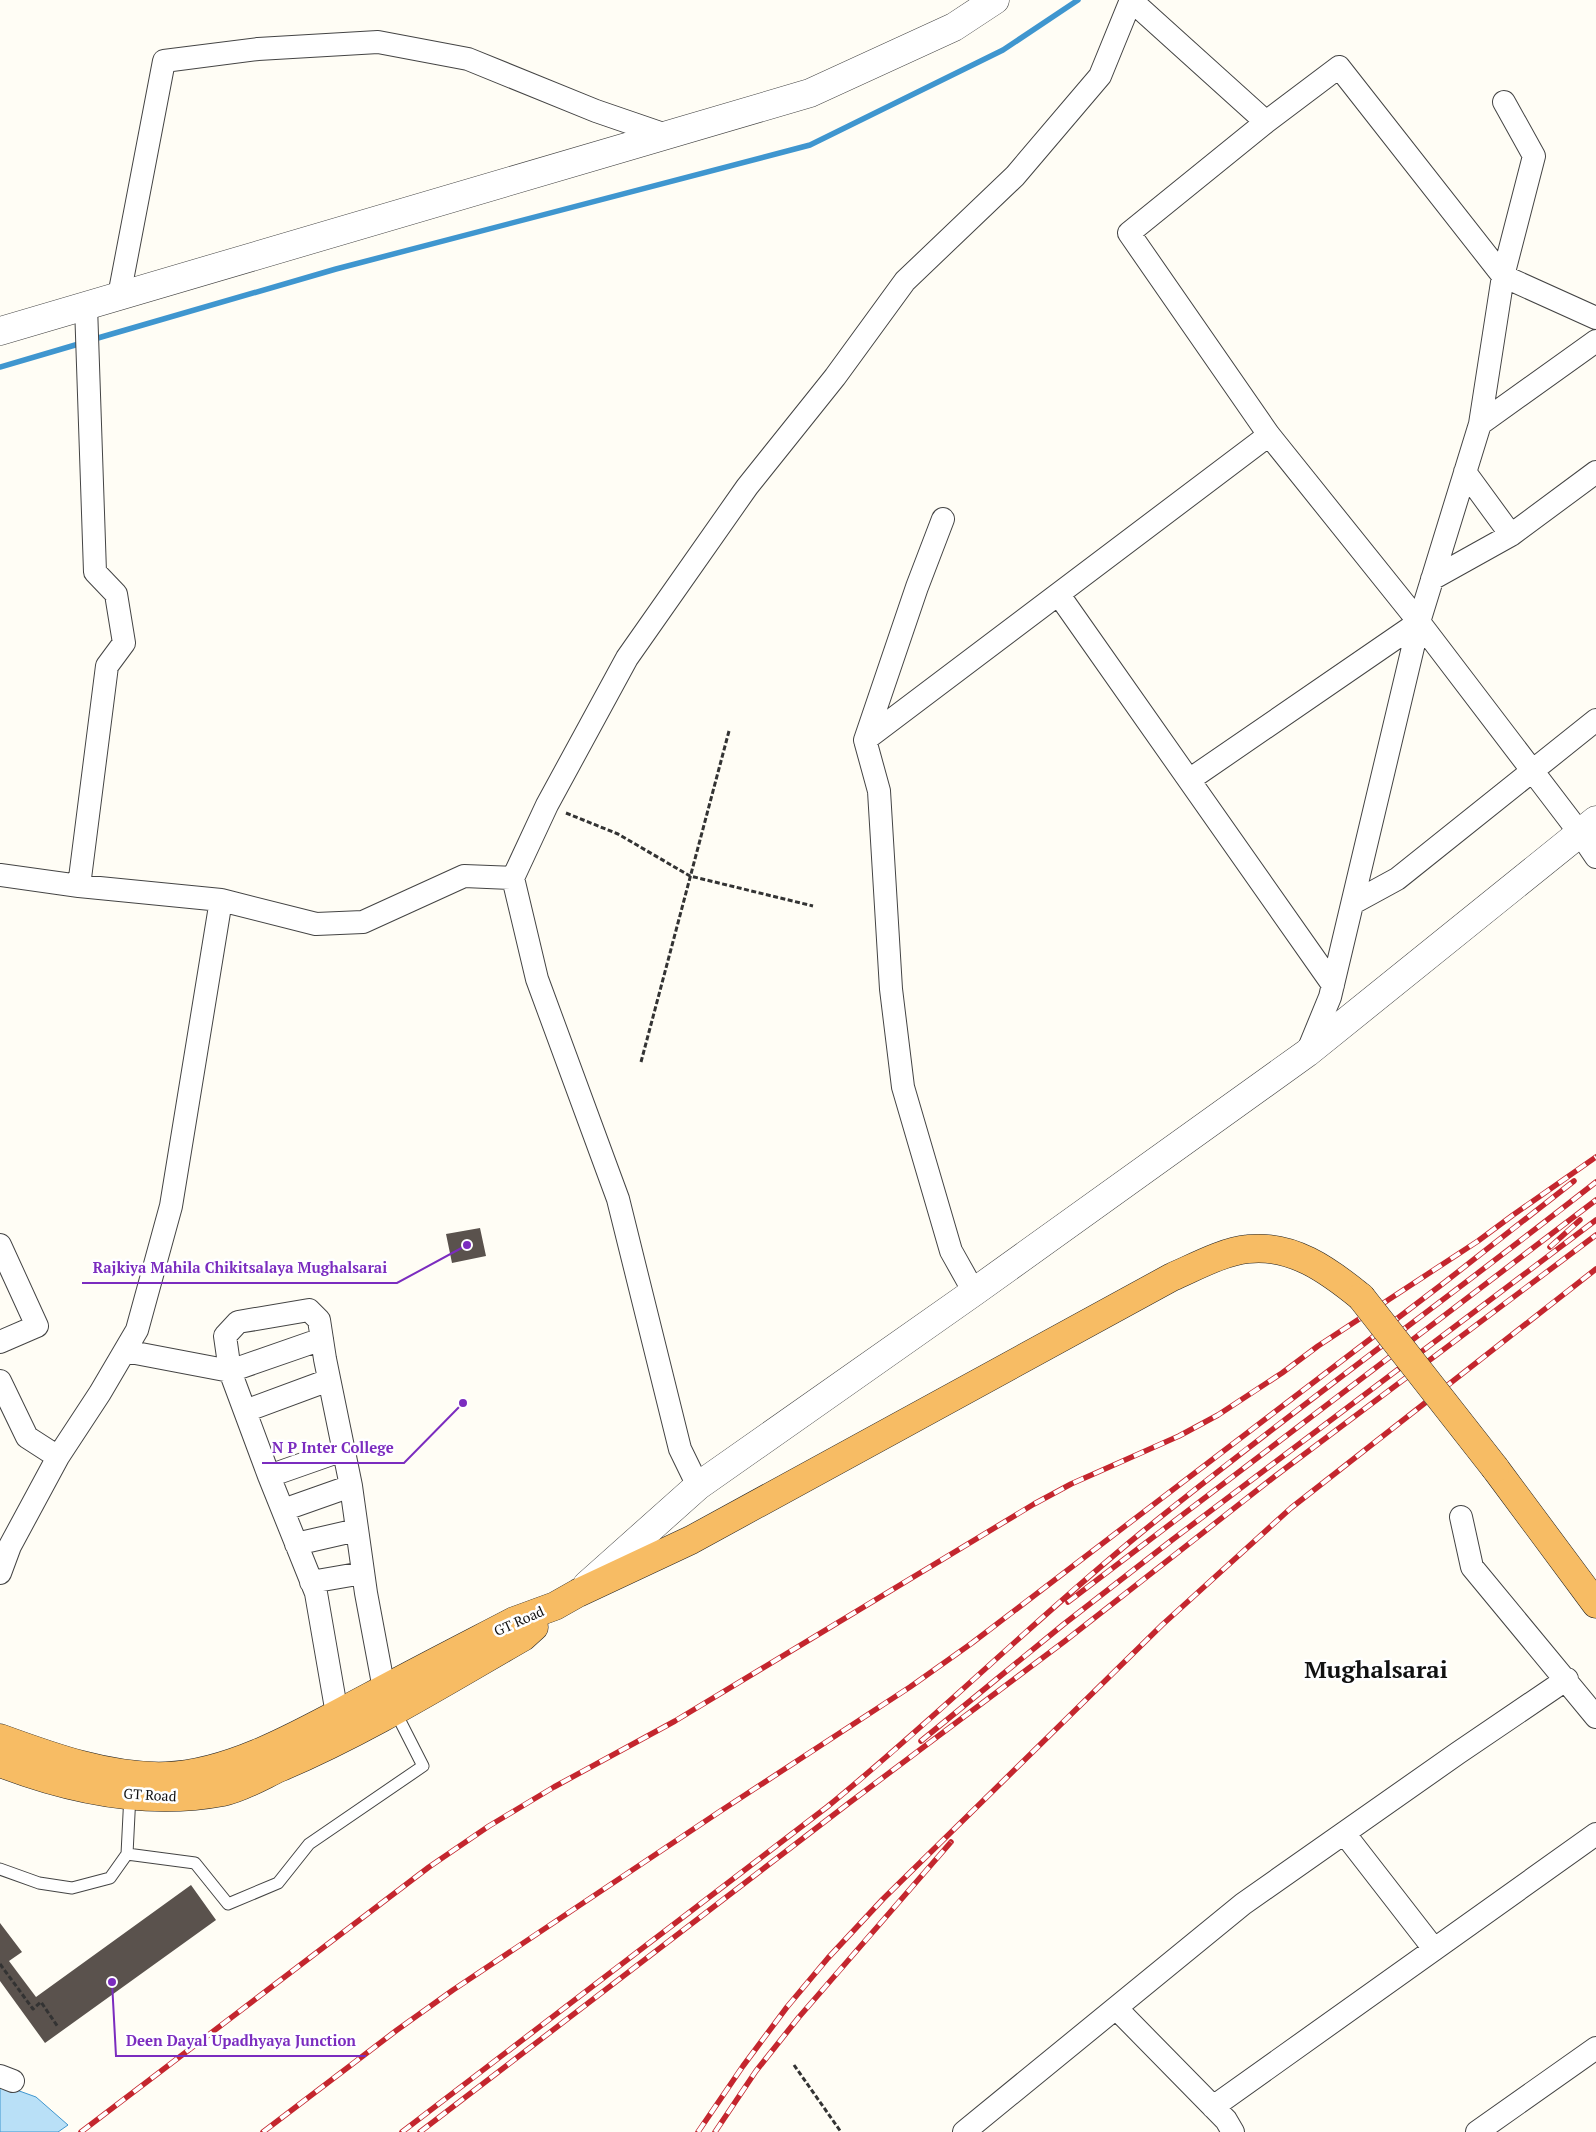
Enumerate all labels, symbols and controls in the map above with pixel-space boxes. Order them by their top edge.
callout: Rajkiya Mahila Chikitsalaya Mughalsarai [82,1253,397,1283]
text: Rajkiya Mahila Chikitsalaya Mughalsarai [93,1257,387,1277]
callout: N P Inter College [262,1433,404,1463]
text: N P Inter College [272,1437,394,1457]
street label: GT Road [491,1601,547,1640]
district label: Mughalsarai [1304,1653,1448,1685]
street label: GT Road [123,1784,177,1805]
callout: Deen Dayal Upadhyaya Junction [116,2026,366,2056]
text: Deen Dayal Upadhyaya Junction [126,2030,356,2050]

